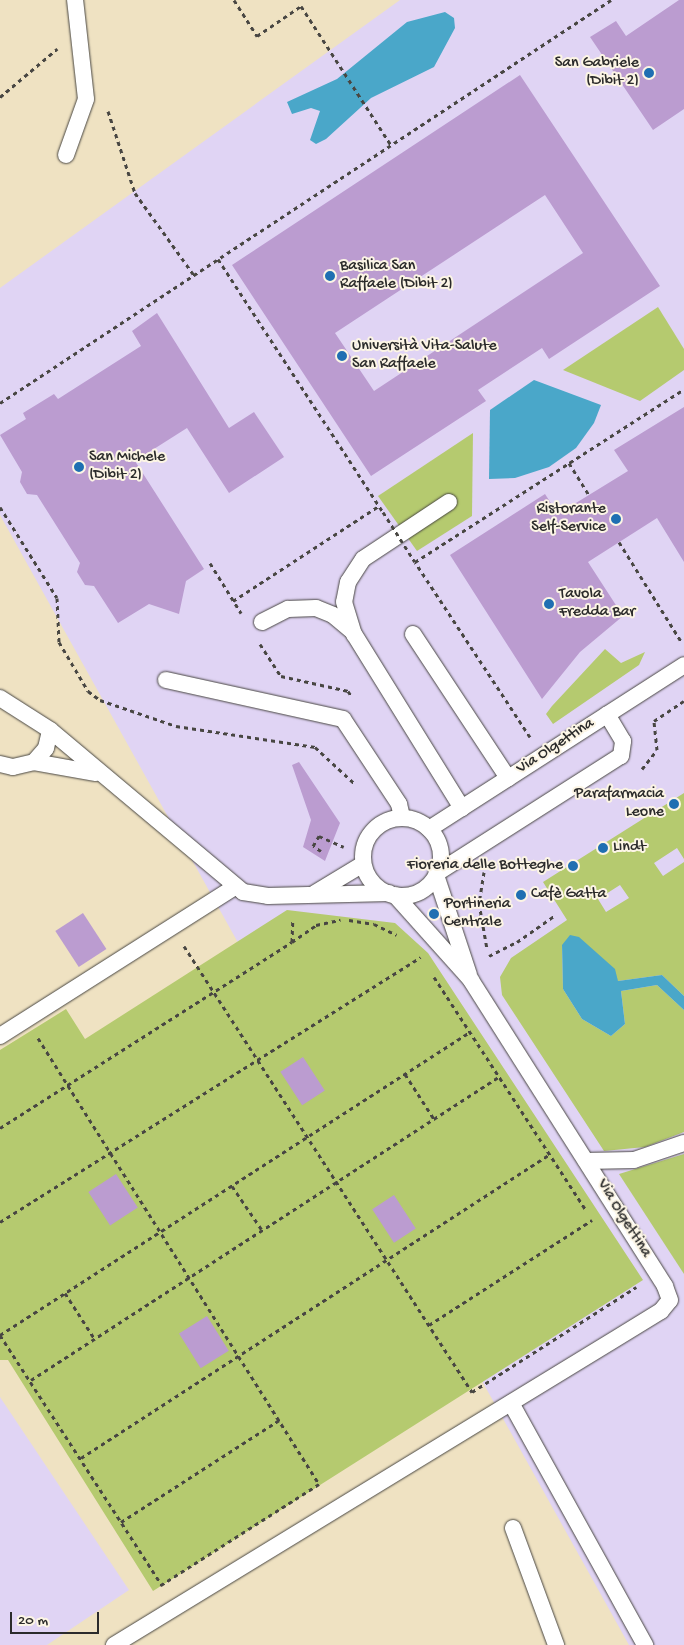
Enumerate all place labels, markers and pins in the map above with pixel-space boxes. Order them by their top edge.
place label: San Gabriele (Dibit 2) [555,54,639,92]
marker: San Gabriele (Dibit 2) [643,67,655,79]
place label: Basilica San Raffaele (Dibit 2) [340,257,453,295]
marker: Basilica San Raffaele (Dibit 2) [324,270,336,282]
place label: Università Vita-Salute San Raffaele [352,337,497,375]
marker: Università Vita-Salute San Raffaele [336,350,348,362]
place label: San Michele (Dibit 2) [89,448,165,486]
marker: San Michele (Dibit 2) [73,461,85,473]
place label: Ristorante Self-Service [531,500,606,538]
marker: Ristorante Self-Service [610,513,622,525]
place label: Tavola Fredda Bar [559,585,635,623]
marker: Tavola Fredda Bar [543,598,555,610]
place label: Parafarmacia Leone [574,785,664,823]
marker: Parafarmacia Leone [668,798,680,810]
place label: Lindt [613,838,646,858]
marker: Lindt [597,842,609,854]
place label: Fioreria delle Botteghe [407,856,563,876]
marker: Fioreria delle Botteghe [567,860,579,872]
place label: Cafè Gatta [531,885,606,905]
marker: Cafè Gatta [515,889,527,901]
place label: Portineria Centrale [444,895,511,933]
marker: Portineria Centrale [428,908,440,920]

